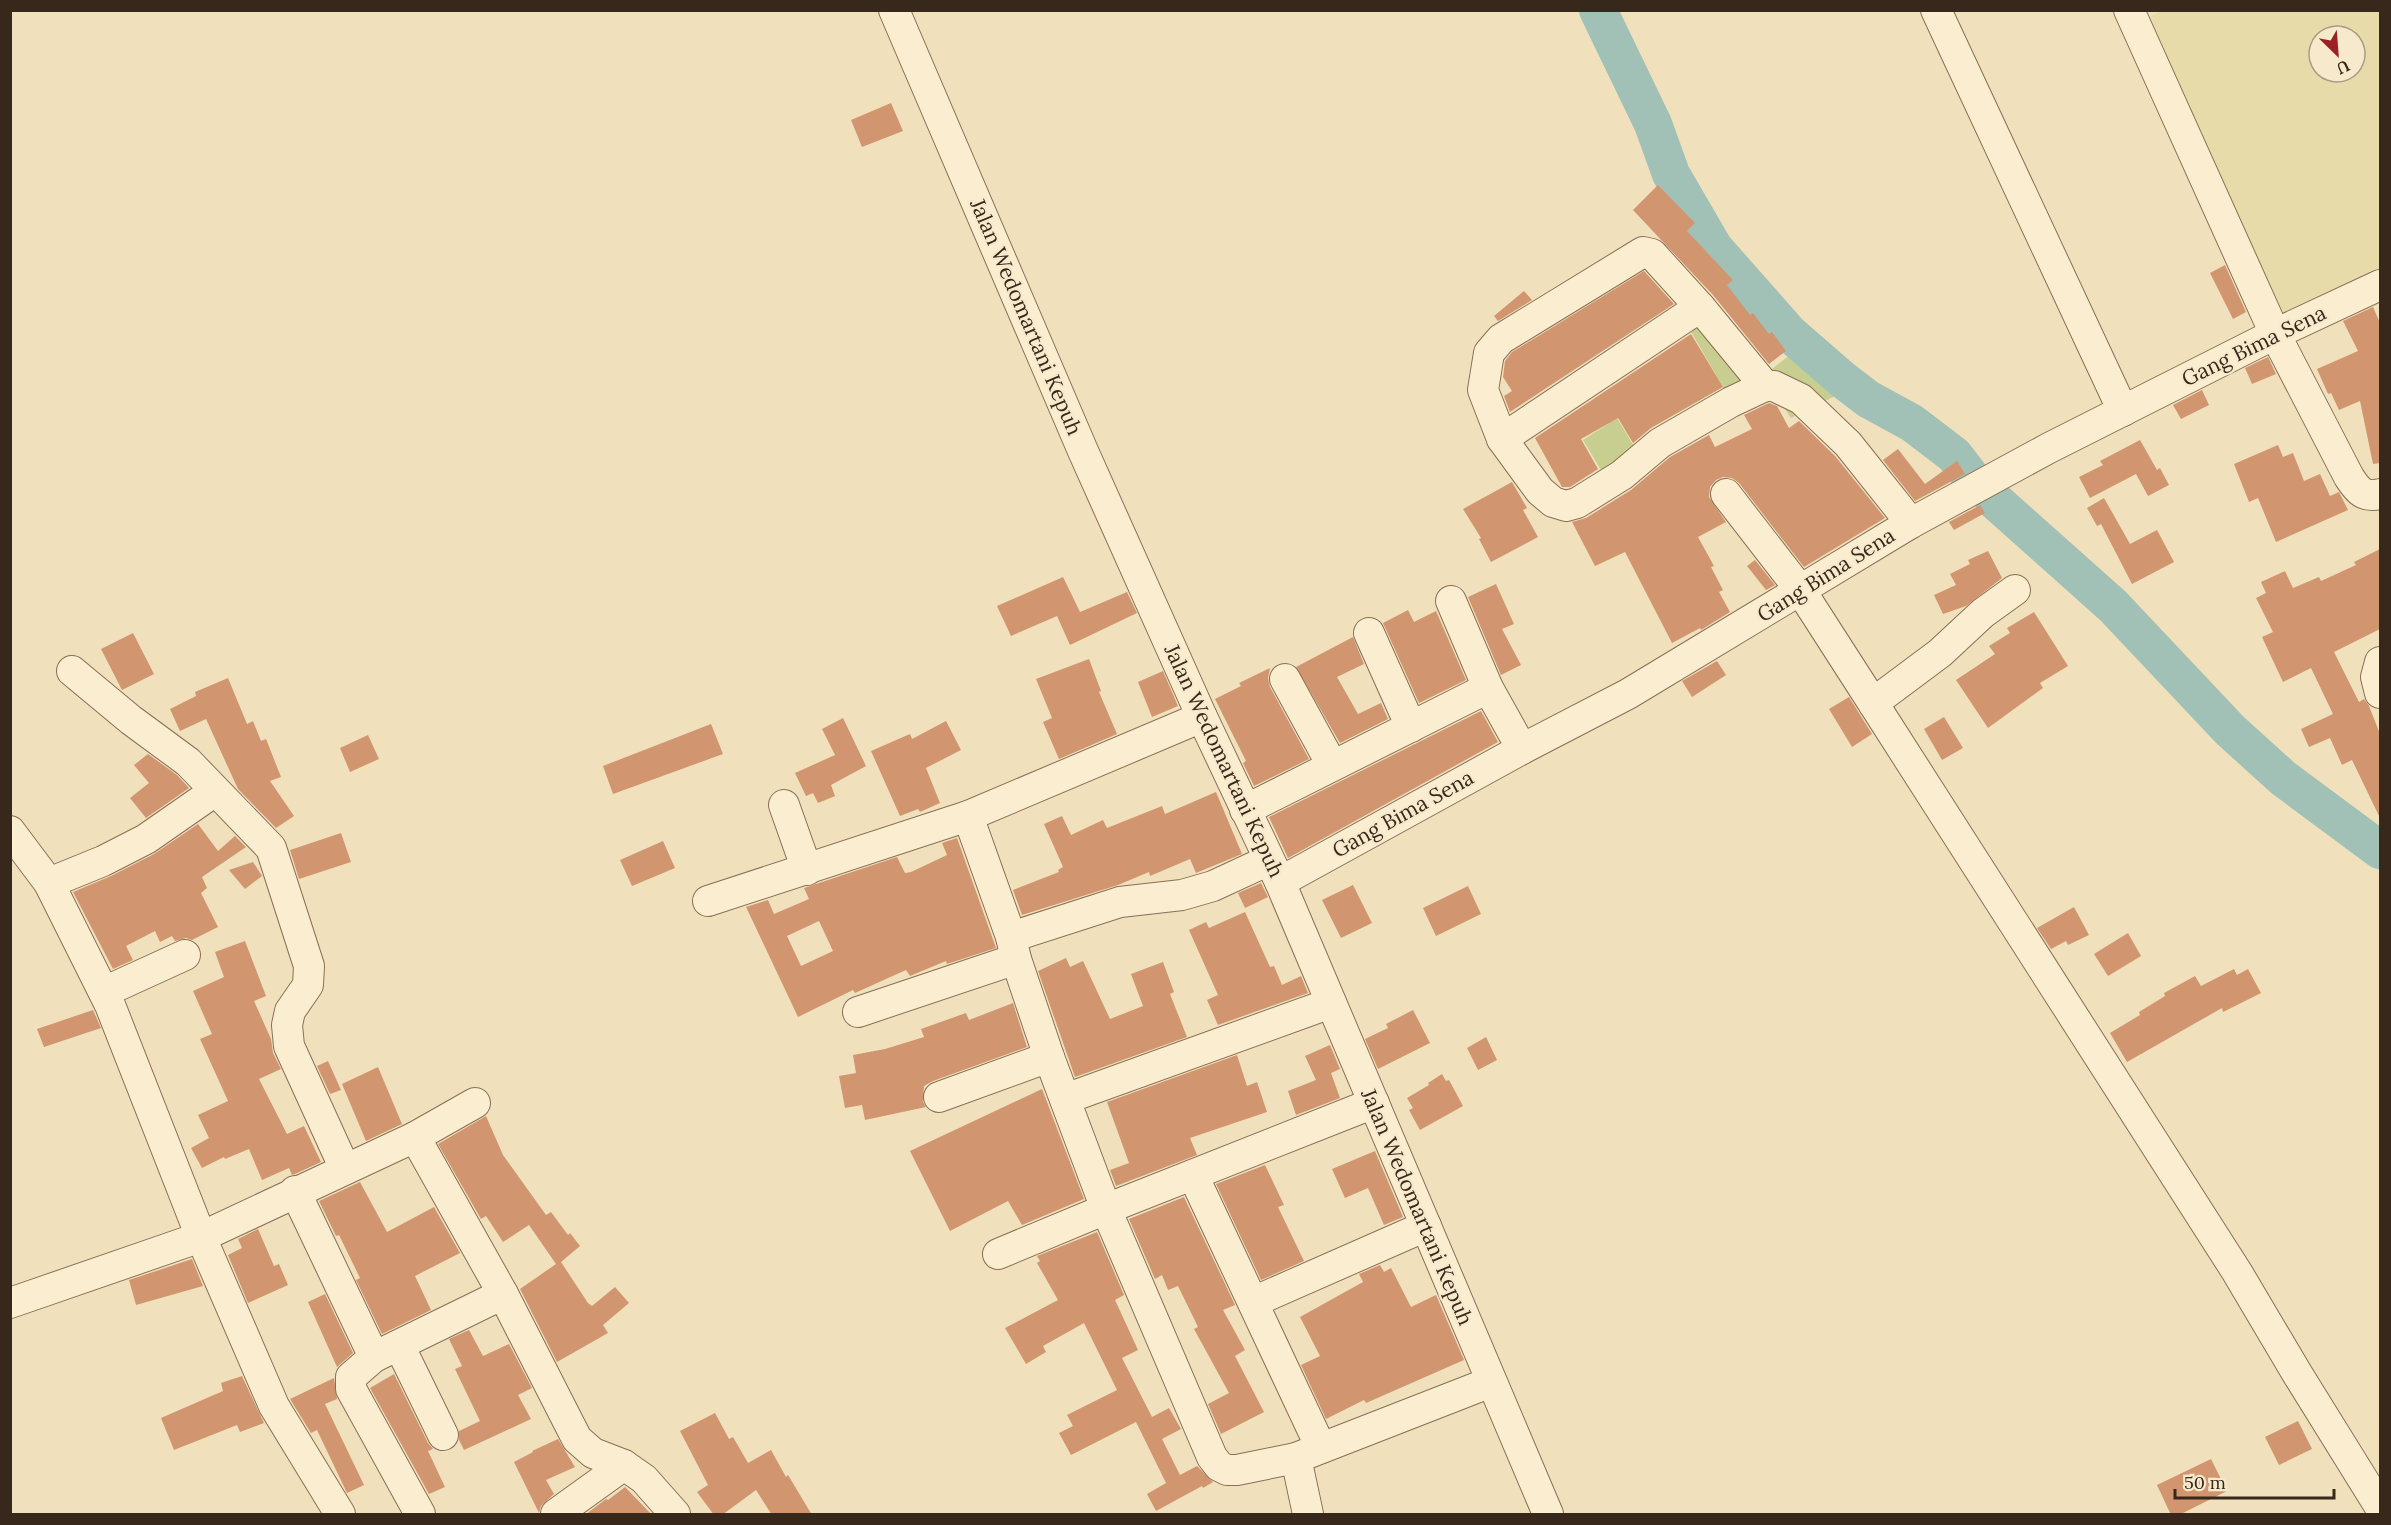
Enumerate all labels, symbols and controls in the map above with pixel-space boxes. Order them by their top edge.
north arrow [2307,24,2367,84]
text: U [2334,56,2353,79]
street label: Jalan Wedomartani Kepuh [964,194,1089,439]
street label: Gang Bima Sena [2177,299,2331,392]
street label: Gang Bima Sena [1752,521,1900,628]
street label: Jalan Wedomartani Kepuh [1158,639,1290,882]
street label: Gang Bima Sena [1327,763,1478,864]
street label: Jalan Wedomartani Kepuh [1355,1084,1480,1329]
scale bar [2175,1462,2334,1500]
text: 50 m [2184,1471,2226,1494]

